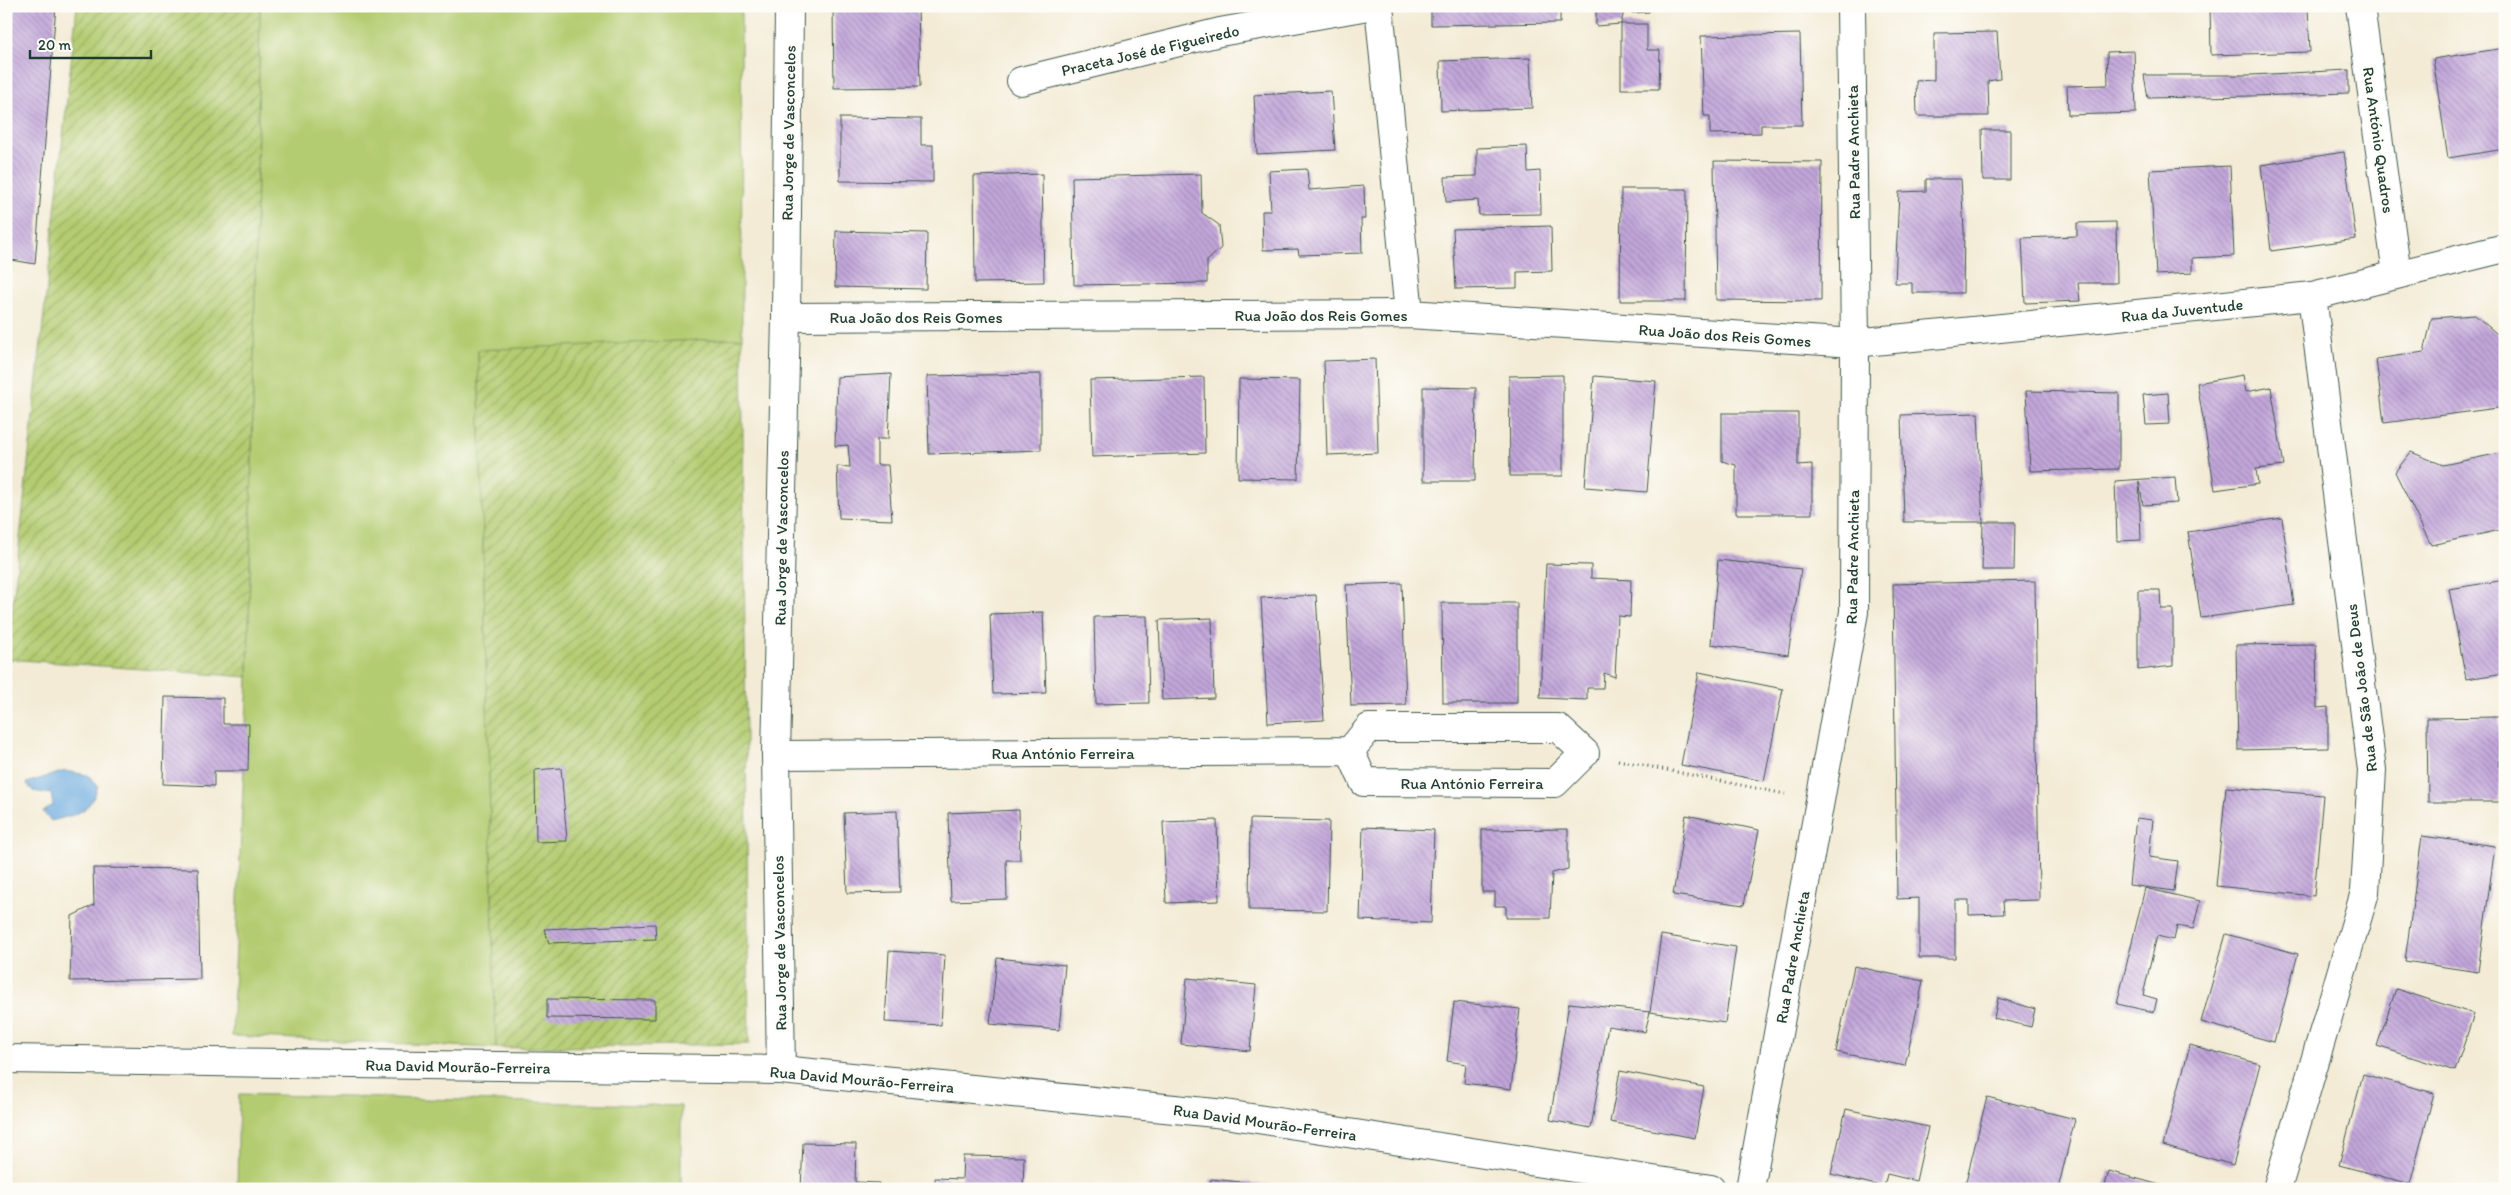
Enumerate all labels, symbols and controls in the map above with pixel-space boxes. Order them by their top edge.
street label: Praceta José de Figueiredo [1059,21,1241,80]
scale bar [30,28,151,60]
text: 20 m [38,36,72,54]
street label: Rua Jorge de Vasconcelos [777,45,800,221]
street label: Rua António Quadros [2359,66,2398,214]
street label: Rua Padre Anchieta [1843,84,1864,219]
street label: Rua da Juventude [2120,295,2244,326]
street label: Rua João dos Reis Gomes [1234,306,1408,325]
street label: Rua João dos Reis Gomes [829,308,1003,327]
street label: Rua João dos Reis Gomes [1638,320,1812,351]
street label: Rua Jorge de Vasconcelos [770,450,793,626]
street label: Rua Padre Anchieta [1842,489,1863,625]
street label: Rua de São João de Deus [2342,603,2381,773]
street label: Rua António Ferreira [991,744,1135,763]
street label: Rua António Ferreira [1400,774,1544,793]
street label: Rua Jorge de Vasconcelos [768,855,791,1031]
street label: Rua Padre Anchieta [1771,888,1814,1025]
street label: Rua David Mourão-Ferreira [365,1055,551,1078]
street label: Rua David Mourão-Ferreira [769,1062,955,1097]
street label: Rua David Mourão-Ferreira [1172,1100,1358,1145]

